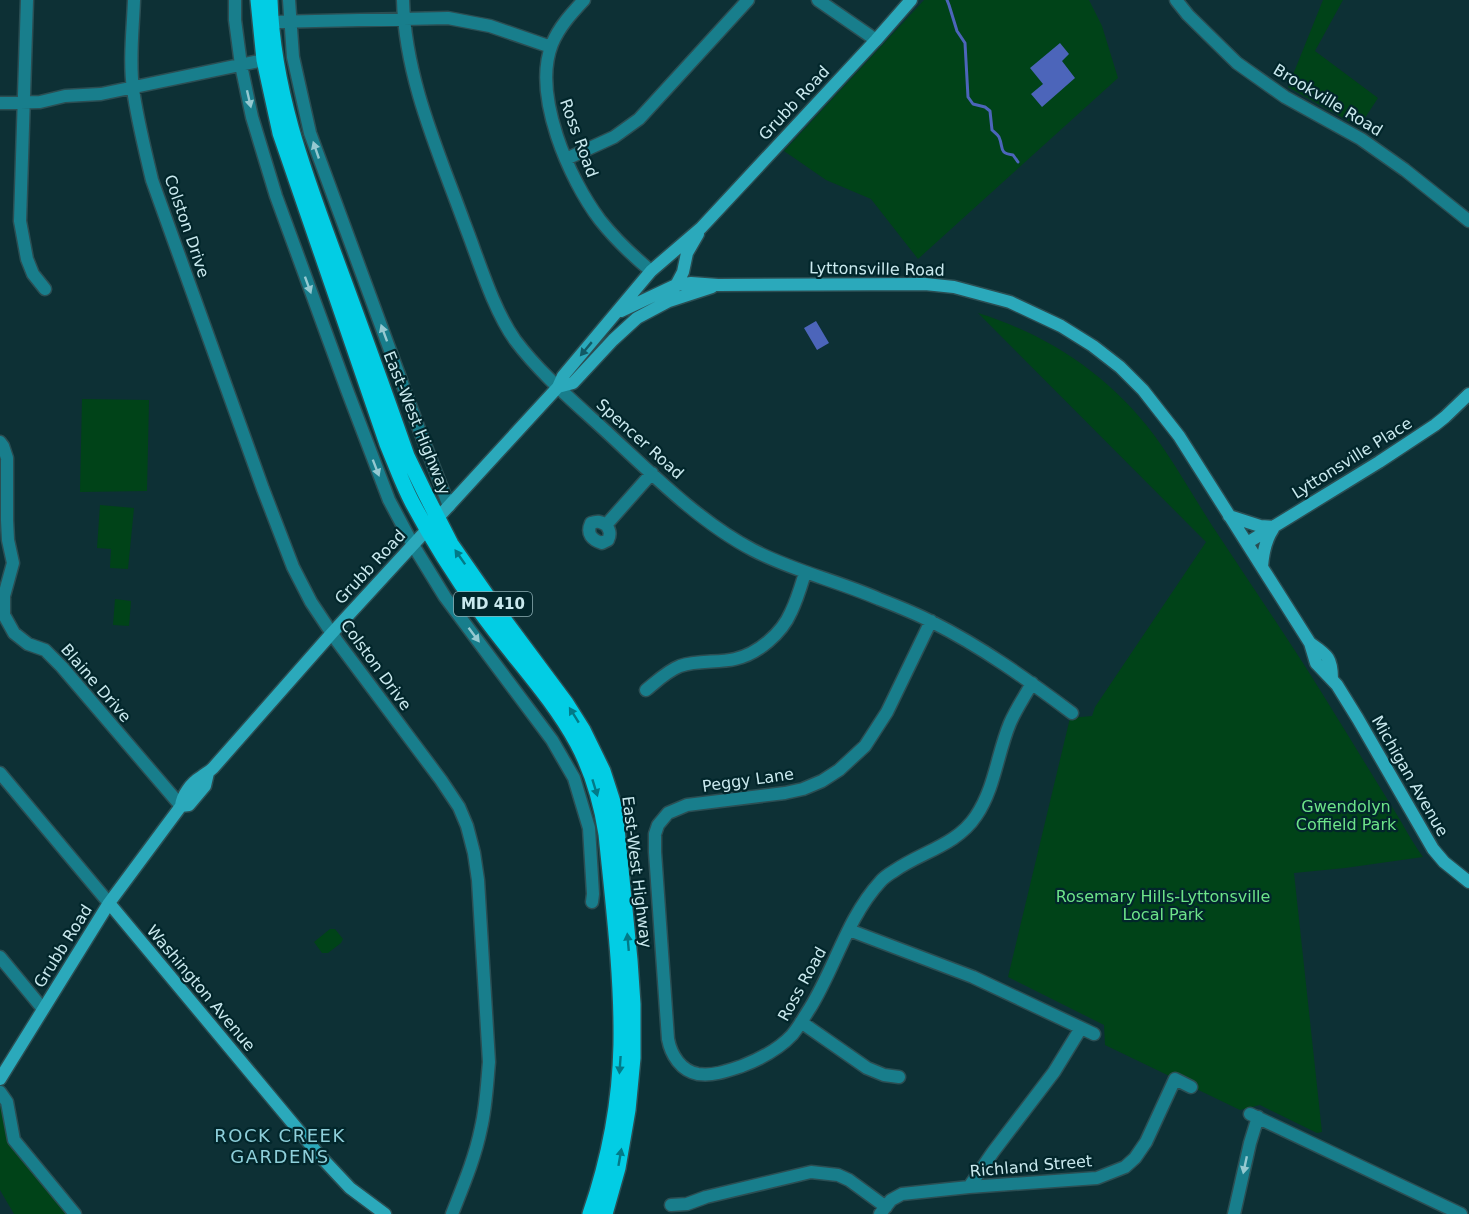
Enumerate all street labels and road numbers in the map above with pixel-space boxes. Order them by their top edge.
street label: Brookville Road [1270,60,1386,140]
street label: Grubb Road [755,62,833,144]
street label: Ross Road [556,96,602,180]
street label: Colston Drive [160,172,214,280]
street label: Lyttonsville Road [809,258,945,280]
street label: East-West Highway [379,348,455,498]
street label: Spencer Road [592,395,688,483]
street label: Lyttonsville Place [1288,413,1416,503]
street label: Grubb Road [331,526,409,608]
road number: MD 410 [454,592,532,616]
street label: Colston Drive [337,616,415,714]
street label: Blaine Drive [57,640,135,726]
street label: Michigan Avenue [1368,712,1452,840]
street label: Peggy Lane [701,764,795,796]
street label: East-West Highway [618,795,656,949]
street label: Grubb Road [30,901,96,991]
street label: Washington Avenue [143,921,259,1055]
street label: Ross Road [774,943,830,1025]
street label: Richland Street [969,1151,1093,1181]

